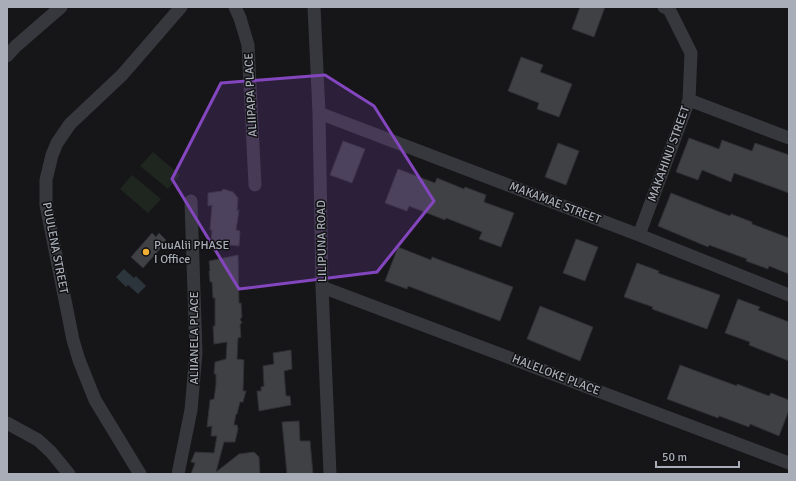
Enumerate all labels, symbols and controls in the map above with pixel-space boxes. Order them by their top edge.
street label: ALIIPAPA PLACE [241,52,261,137]
street label: MAKAHINU STREET [645,104,693,204]
street label: MAKAMAE STREET [507,179,603,227]
street label: LILIPUNA ROAD [314,200,330,282]
street label: PUULENA STREET [39,201,71,295]
place label: PuuAlii PHASE I Office [154,238,230,267]
marker: PuuAlii PHASE I Office [141,247,151,257]
street label: ALIIANELA PLACE [187,291,202,385]
street label: HALELOKE PLACE [510,351,602,399]
scale bar [656,443,739,469]
text: 50 m [662,450,687,465]

